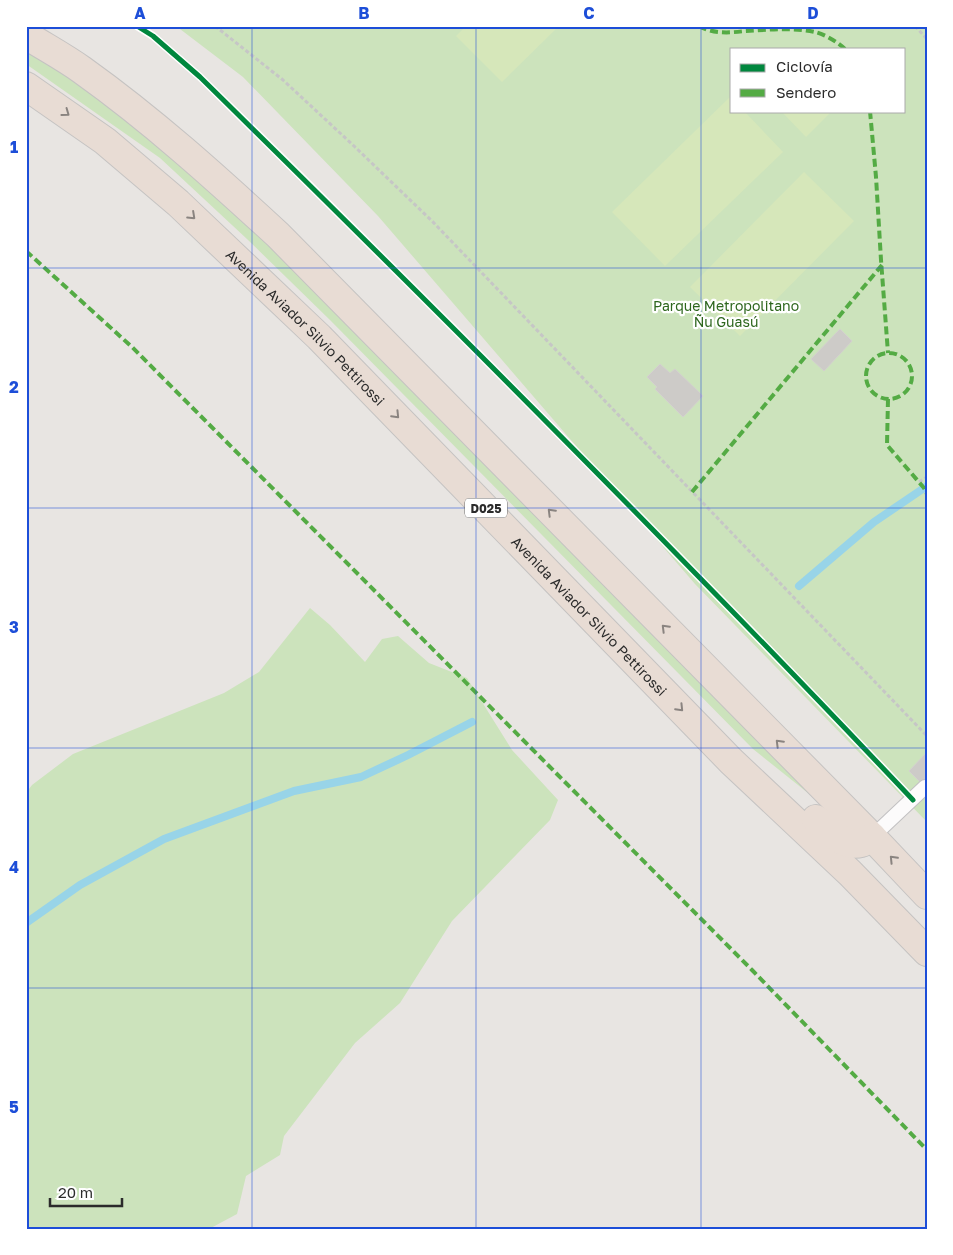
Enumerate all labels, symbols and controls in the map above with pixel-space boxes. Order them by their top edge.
text: A [134,3,146,23]
text: B [358,3,370,23]
text: C [583,3,595,23]
text: D [807,3,819,23]
legend [730,48,906,112]
text: Ciclovía [776,57,833,75]
text: Sendero [776,83,836,101]
one-way arrow [60,107,70,116]
text: 1 [10,137,18,157]
one-way arrow [186,210,195,219]
street label: Avenida Aviador Silvio Pettirossi [223,245,389,408]
park label: Parque Metropolitano Ñu Guasú [653,297,799,330]
text: 2 [9,377,19,397]
one-way arrow [390,410,399,419]
road number: D025 [465,498,507,518]
one-way arrow [548,509,557,518]
street label: Avenida Aviador Silvio Pettirossi [509,532,671,699]
text: 3 [9,617,19,637]
one-way arrow [662,624,671,633]
one-way arrow [674,702,683,711]
one-way arrow [776,740,785,749]
one-way arrow [890,856,899,865]
text: 4 [9,857,19,877]
text: 5 [9,1097,19,1117]
scale bar [50,1175,122,1207]
text: 20 m [58,1183,93,1201]

